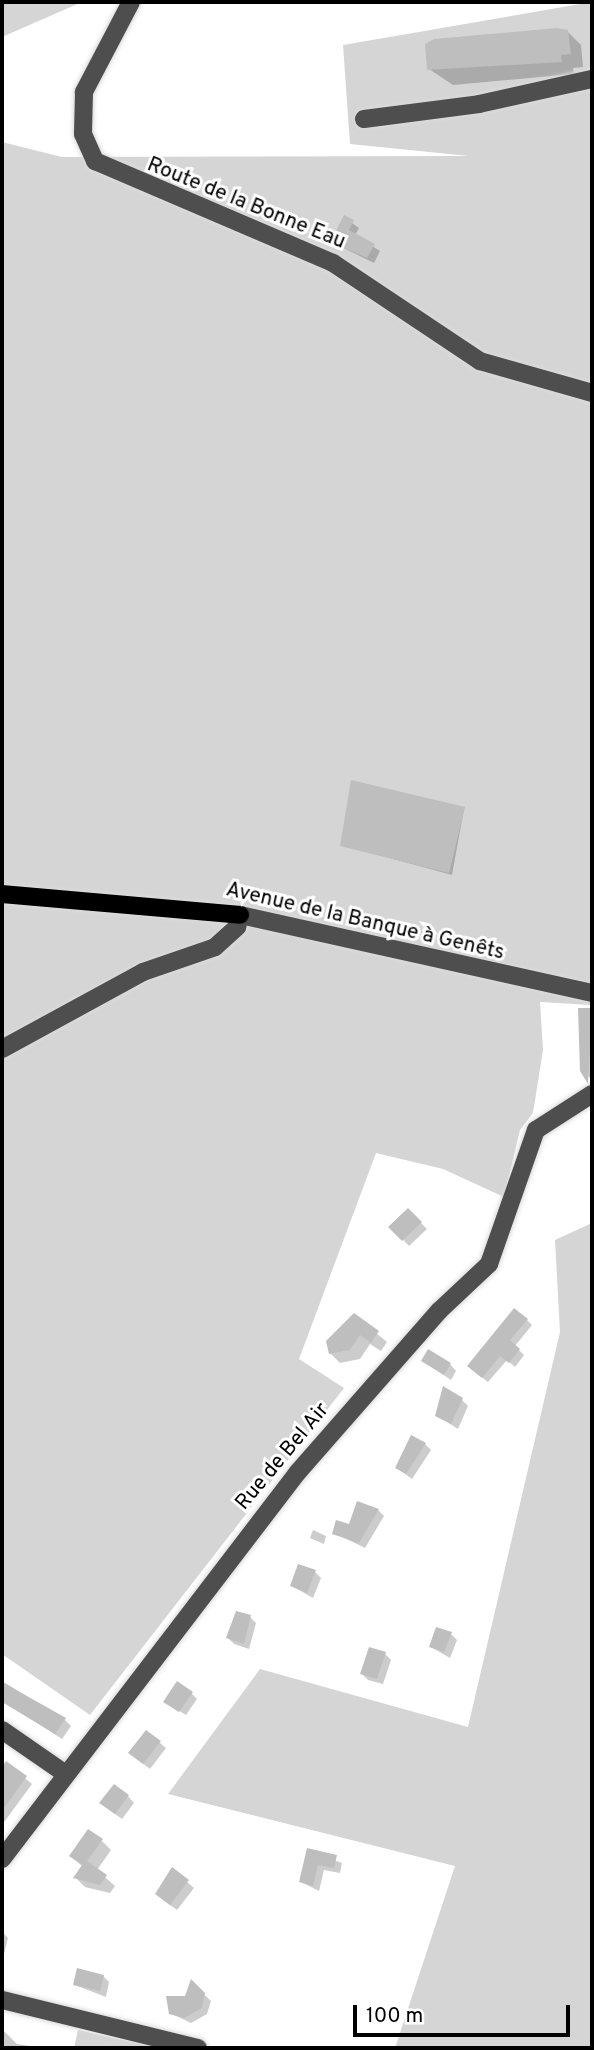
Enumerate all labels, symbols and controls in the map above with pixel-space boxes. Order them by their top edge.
street label: Route de la Bonne Eau [143,153,349,255]
street label: Avenue de la Banque à Genêts [223,878,507,966]
street label: Rue de Bel Air [231,1398,335,1516]
scale bar [356,1990,573,2034]
text: 100 m [366,2003,423,2030]

